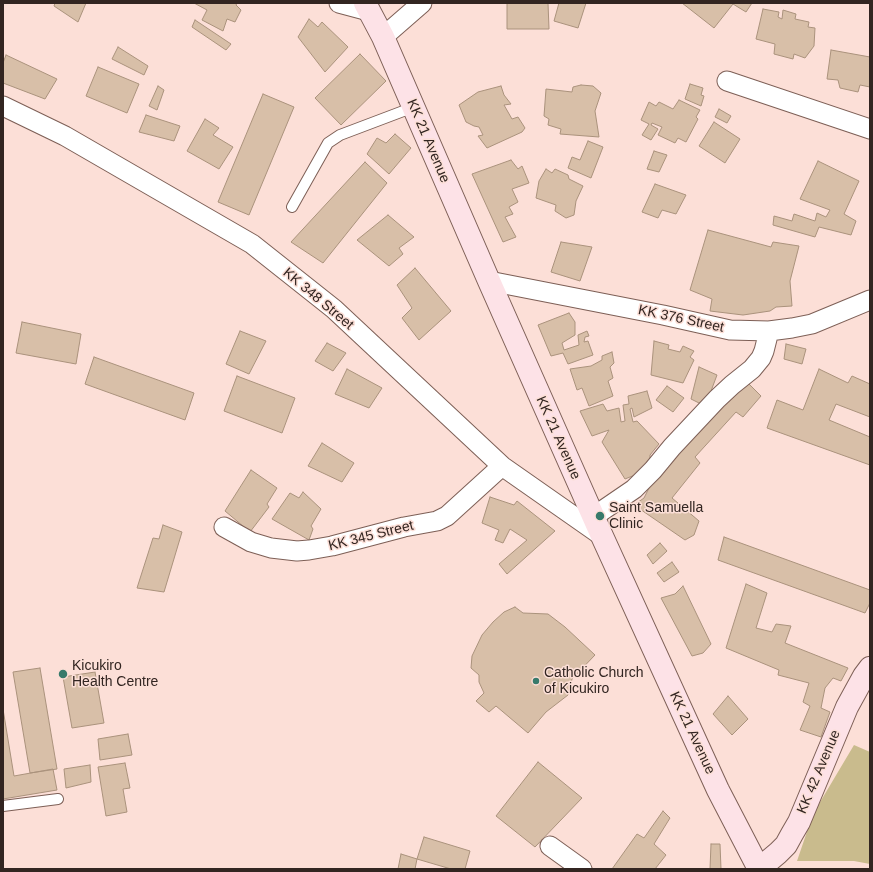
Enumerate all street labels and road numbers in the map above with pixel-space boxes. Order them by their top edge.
street label: KK 21 Avenue [403,97,453,185]
street label: KK 348 Street [279,265,357,333]
street label: KK 376 Street [637,302,725,336]
street label: KK 21 Avenue [532,394,584,482]
street label: KK 345 Street [327,517,415,555]
street label: KK 21 Avenue [666,689,718,777]
street label: KK 42 Avenue [794,728,844,816]

